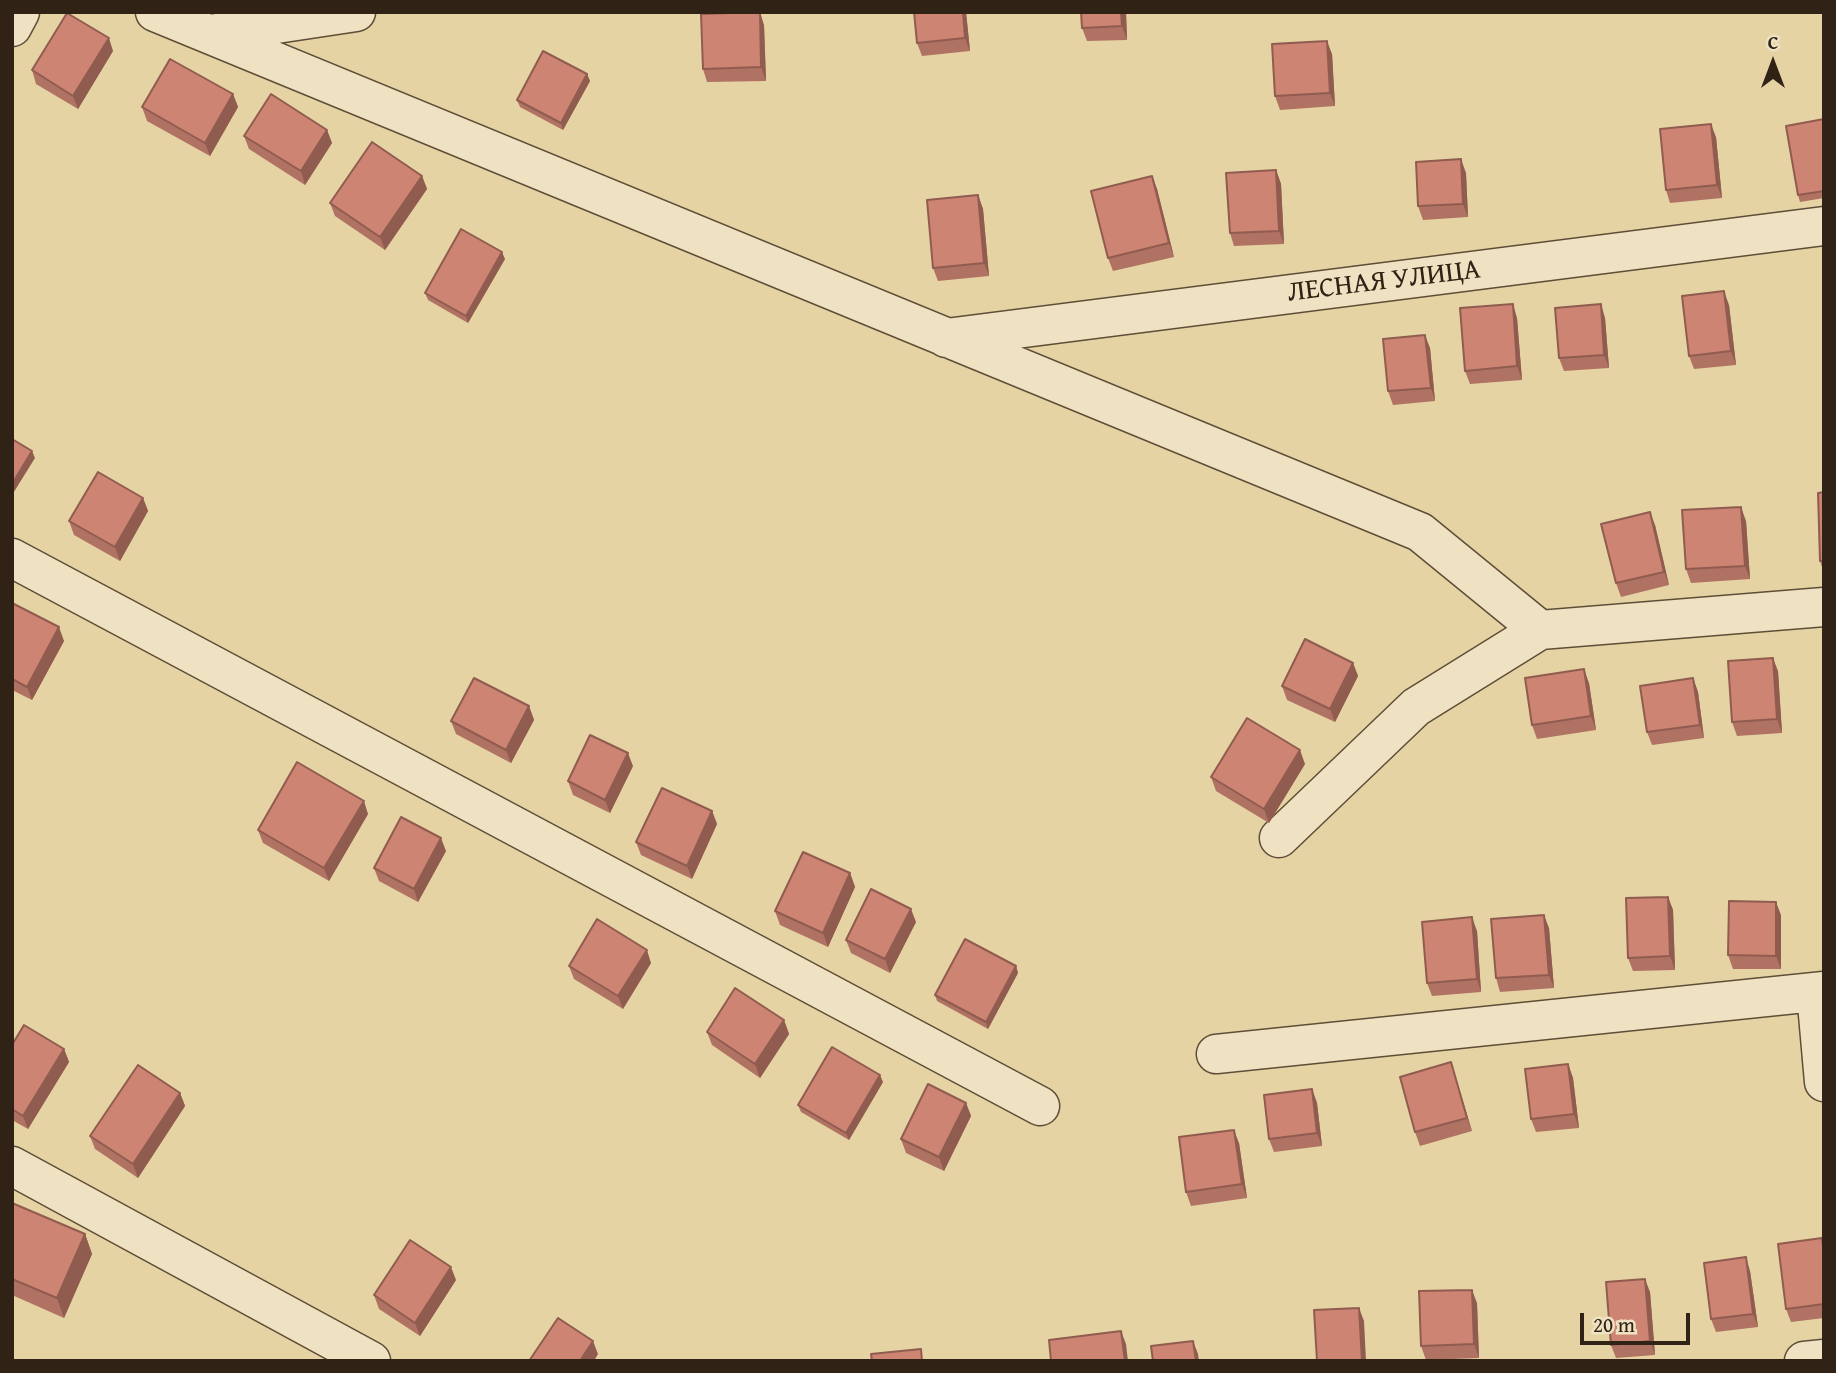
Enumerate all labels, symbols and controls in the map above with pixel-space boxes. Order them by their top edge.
north arrow [1738,28,1808,98]
text: С [1768,28,1778,56]
street label: ЛЕСНАЯ УЛИЦА [1286,253,1482,311]
scale bar [1584,1300,1694,1344]
text: 20 m [1593,1309,1635,1340]

